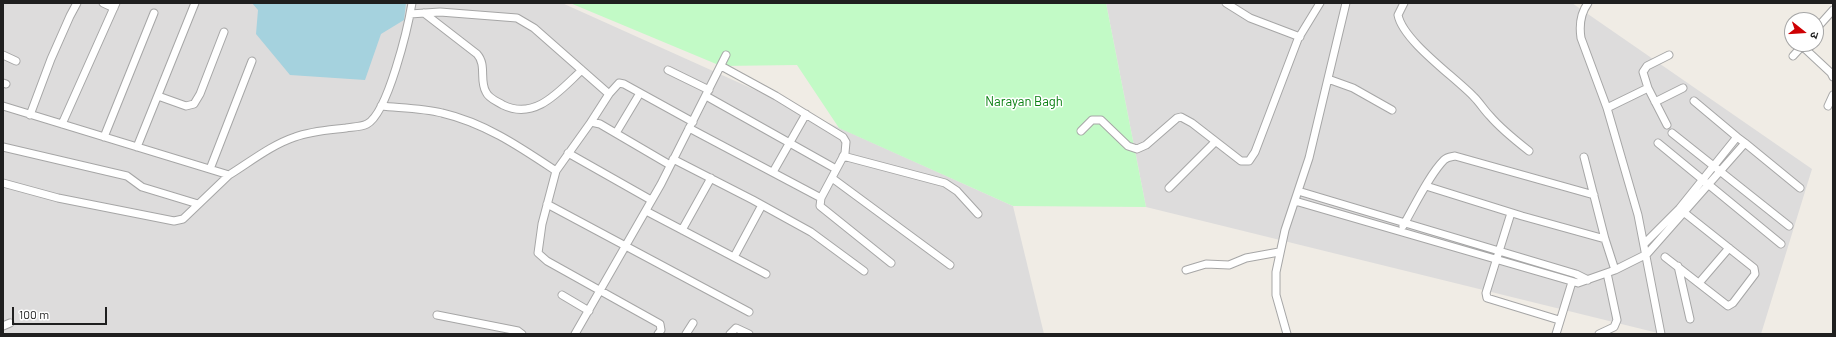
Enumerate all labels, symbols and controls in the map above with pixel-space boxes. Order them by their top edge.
north arrow [1784,12,1824,52]
text: उ [1808,30,1822,40]
park label: Narayan Bagh [985,94,1063,110]
scale bar [14,299,109,325]
text: 100 m [19,307,49,321]

